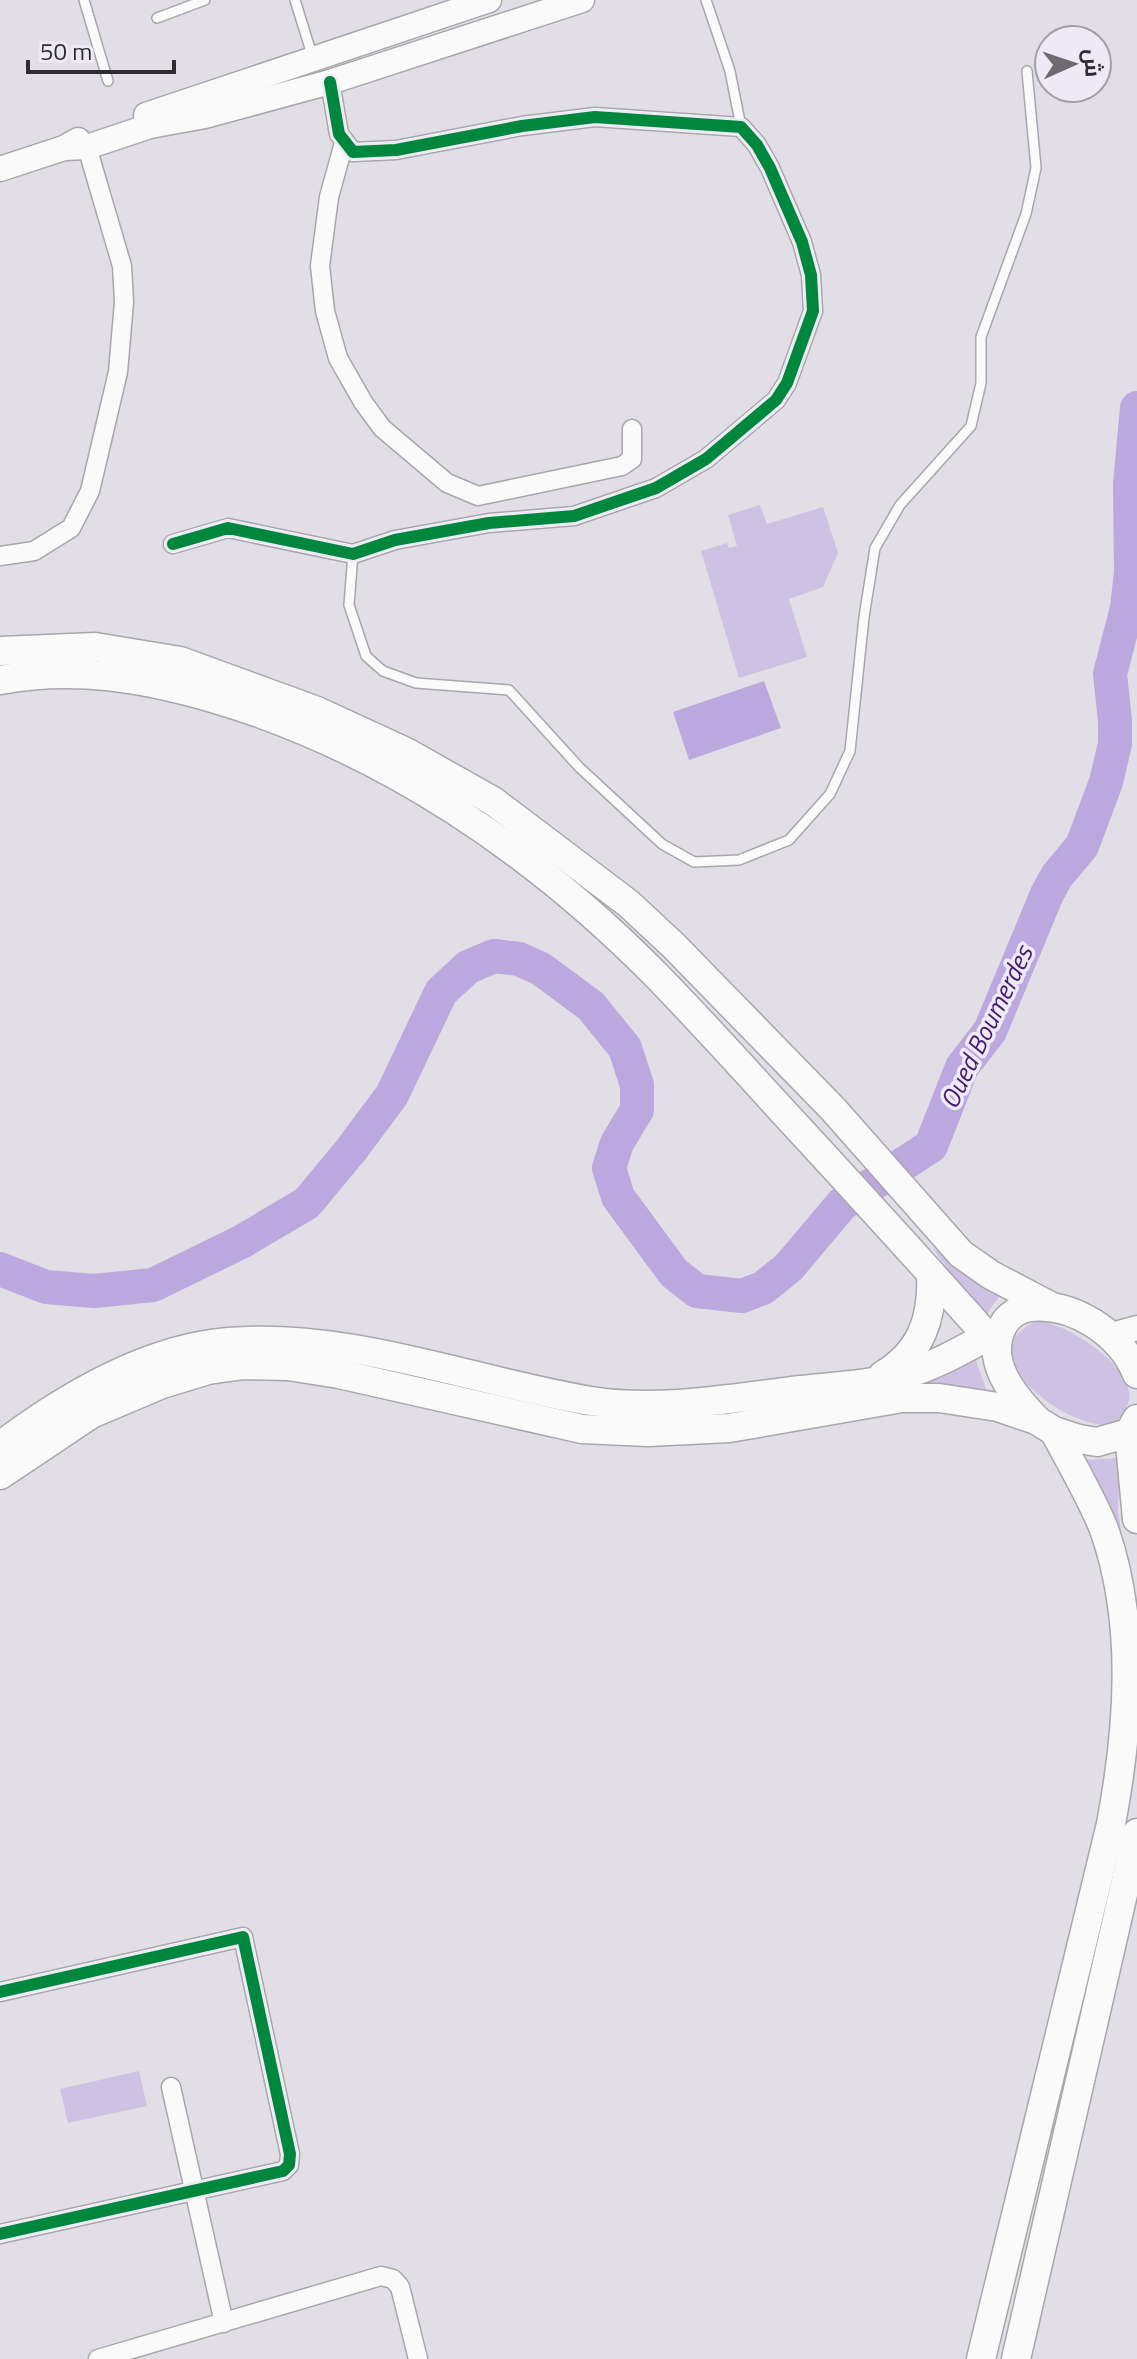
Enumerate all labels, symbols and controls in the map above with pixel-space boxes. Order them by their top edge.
scale bar [28,24,174,74]
north arrow [1033,24,1113,104]
text: 50 m [40,33,92,69]
text: ش [1075,48,1111,78]
water label: Oued Boumerdes [930,937,1043,1115]

